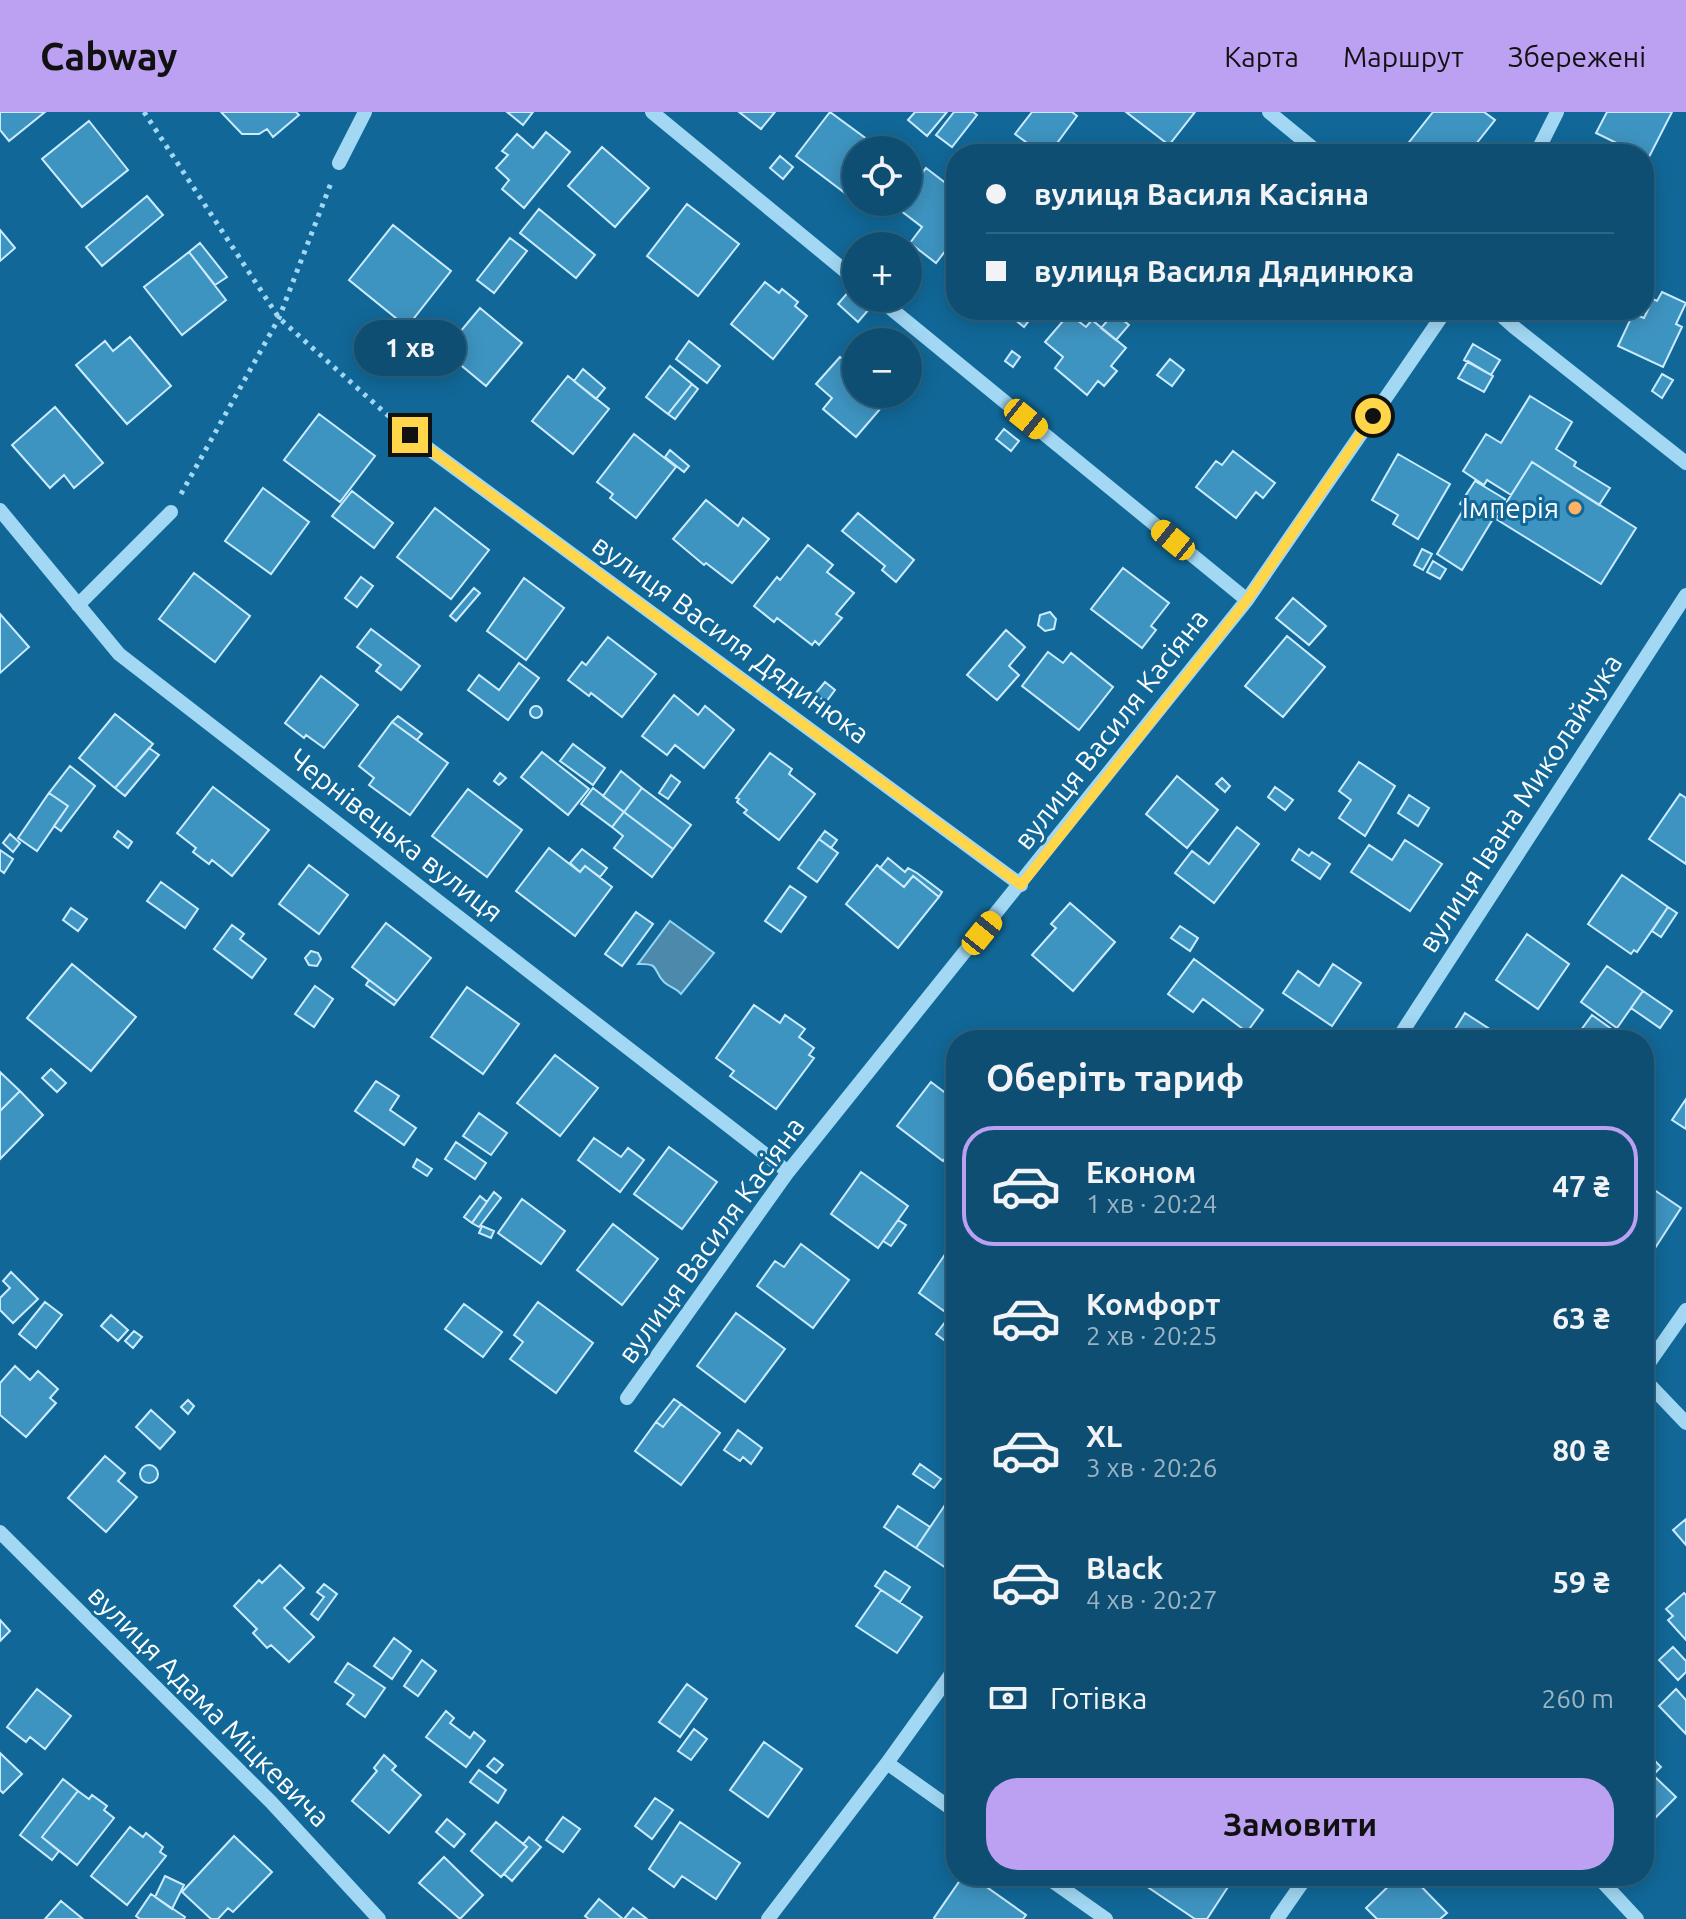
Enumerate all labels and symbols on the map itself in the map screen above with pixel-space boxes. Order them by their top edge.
callout: 1 хв [354,319,466,375]
car [1000,395,1052,443]
route start [1355,398,1391,434]
route end [392,417,428,453]
place label: Імперія [1462,492,1559,523]
marker: Імперія [1566,499,1584,517]
car [1147,516,1199,564]
street label: вулиця Василя Дядинюка [587,528,876,749]
street label: вулиця Василя Касіяна [1007,603,1214,855]
street label: вулиця Івана Миколайчука [1412,648,1628,957]
street label: Чернівецька вулиця [284,742,509,927]
car [958,907,1006,959]
street label: вулиця Василя Касіяна [611,1111,810,1368]
street label: вулиця Адама Міцкевича [82,1579,336,1833]

